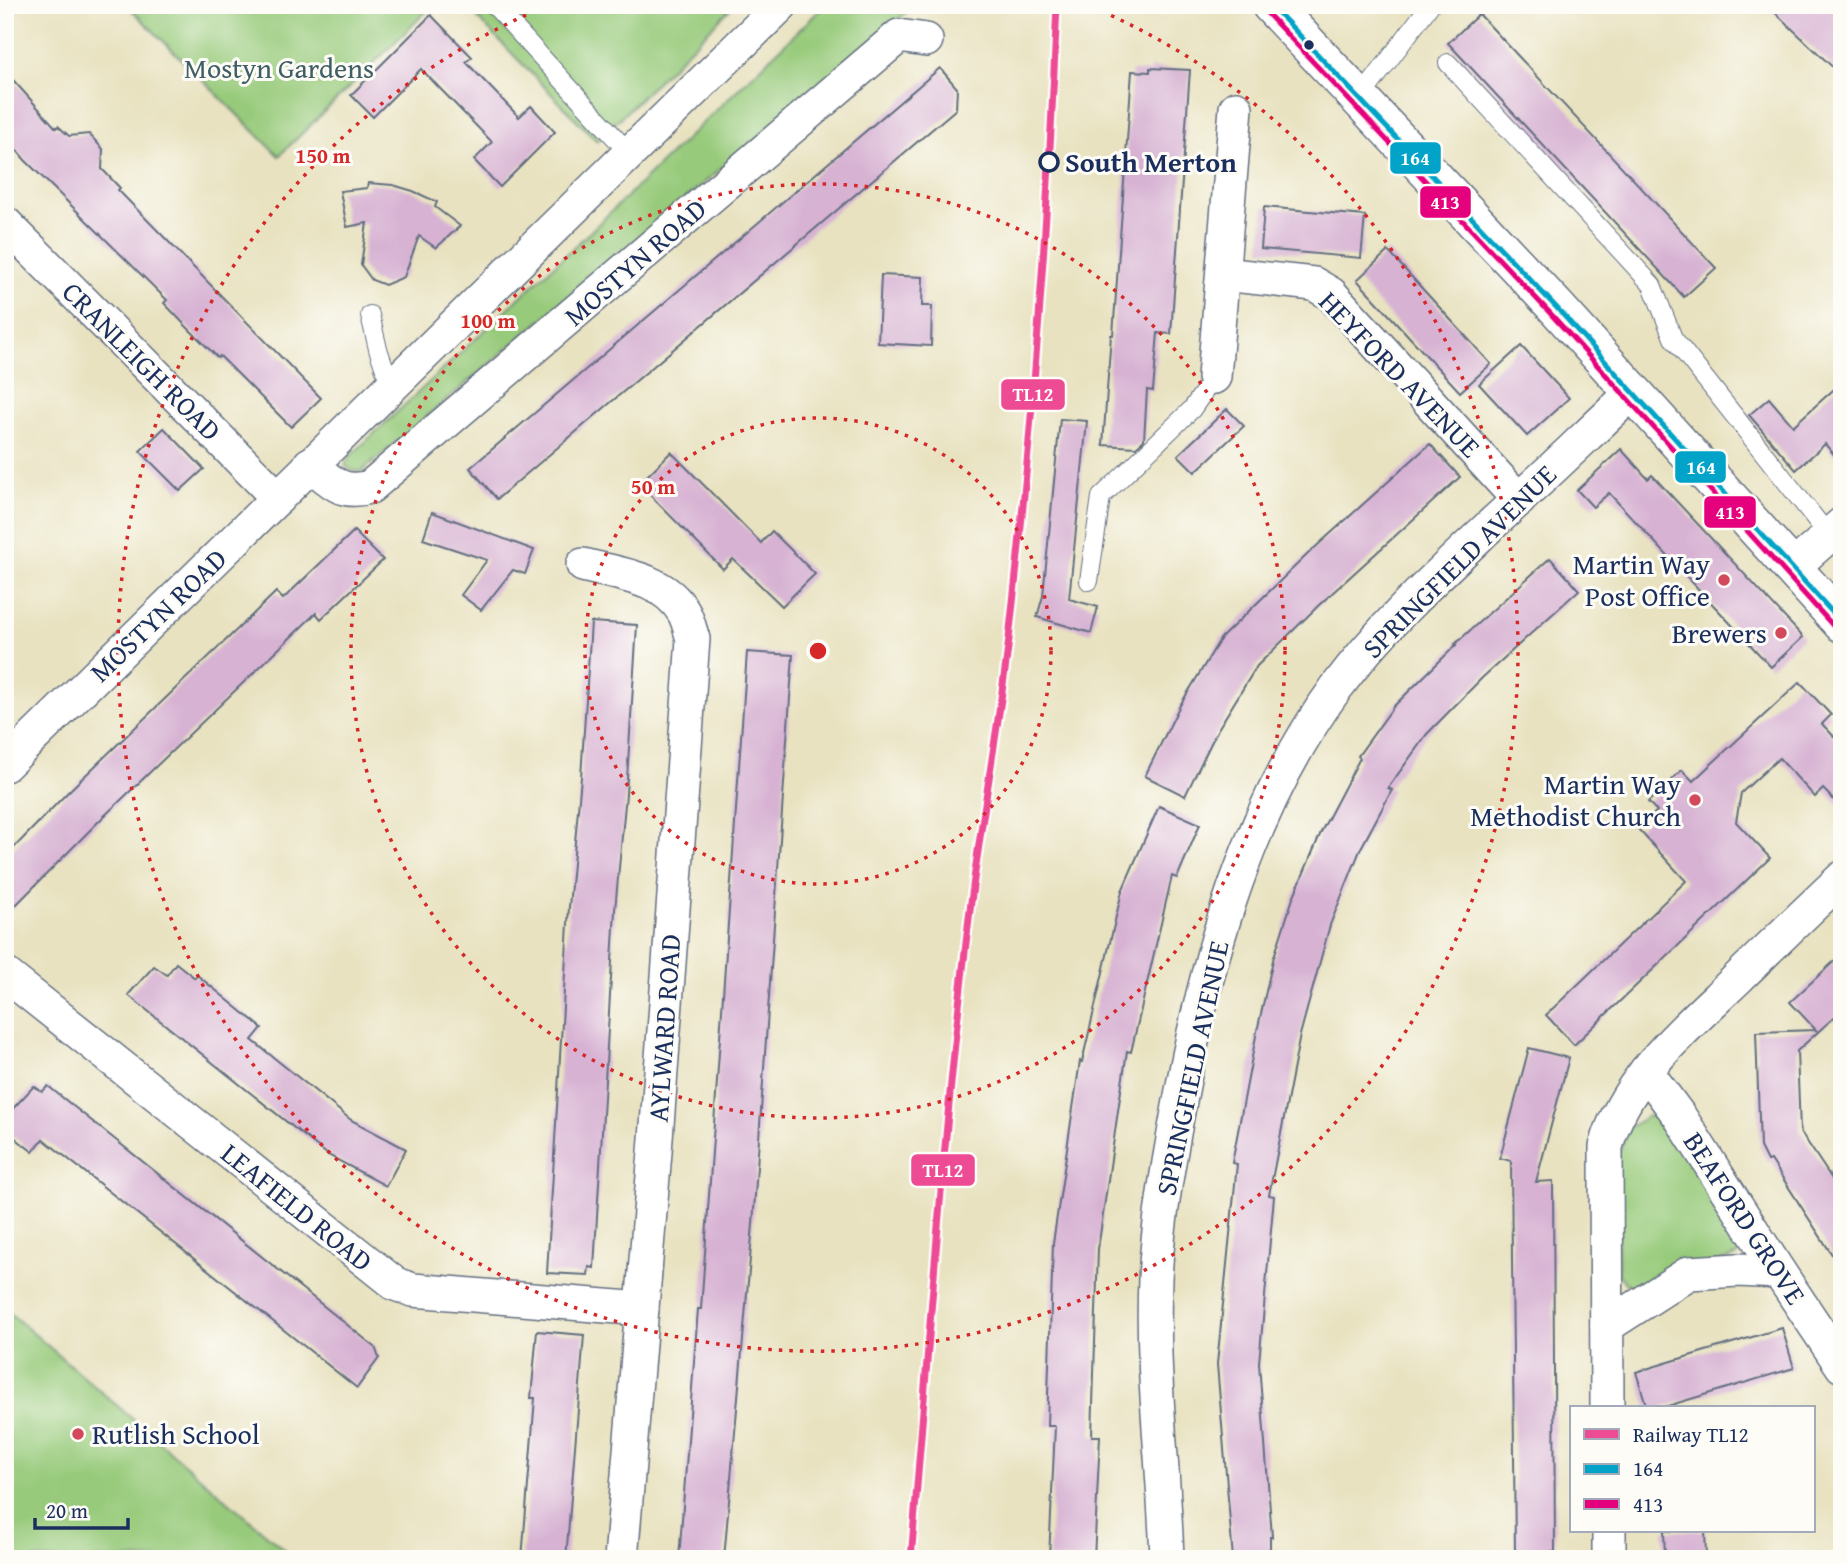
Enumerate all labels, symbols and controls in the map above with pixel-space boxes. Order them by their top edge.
unlabelled marker [1302,38,1316,52]
park label: Mostyn Gardens [184,47,374,88]
text: 150 m [295,140,351,171]
place label: South Merton [1065,141,1237,182]
line badge: 164 [1389,141,1442,175]
text: 164 [1400,144,1430,172]
marker: South Merton [1039,152,1059,172]
line badge: 413 [1419,185,1472,219]
street label: MOSTYN ROAD [554,188,715,335]
text: 413 [1430,188,1460,216]
street label: CRANLEIGH ROAD [53,272,231,450]
street label: HEYFORD AVENUE [1310,281,1491,466]
text: 100 m [460,305,516,336]
line badge: TL12 [1000,378,1066,411]
text: TL12 [1013,380,1053,408]
line badge: 164 [1674,450,1727,484]
text: 164 [1686,453,1716,481]
street label: SPRINGFIELD AVENUE [1352,454,1565,667]
text: 50 m [631,471,675,502]
line badge: 413 [1703,495,1757,529]
text: 413 [1715,498,1745,526]
street label: MOSTYN ROAD [80,538,236,691]
place label: Martin Way Post Office [1573,543,1710,616]
marker: Martin Way Post Office [1716,572,1732,588]
place label: Brewers [1672,612,1767,653]
marker: Brewers [1773,625,1789,641]
centre of rings [806,639,830,663]
place label: Martin Way Methodist Church [1470,763,1681,836]
marker: Martin Way Methodist Church [1687,792,1703,808]
street label: AYLWARD ROAD [636,933,691,1123]
street label: SPRINGFIELD AVENUE [1144,937,1239,1199]
street label: BEAFORD GROVE [1674,1123,1817,1312]
street label: LEAFIELD ROAD [213,1133,382,1281]
line badge: TL12 [910,1153,976,1187]
text: TL12 [923,1156,963,1184]
legend [1570,1406,1815,1532]
place label: Rutlish School [92,1413,260,1454]
text: Railway TL12 [1633,1419,1749,1450]
marker: Rutlish School [70,1426,86,1442]
text: 164 [1633,1453,1663,1484]
scale bar [35,1487,128,1531]
text: 413 [1633,1489,1663,1520]
text: 20 m [46,1495,88,1526]

